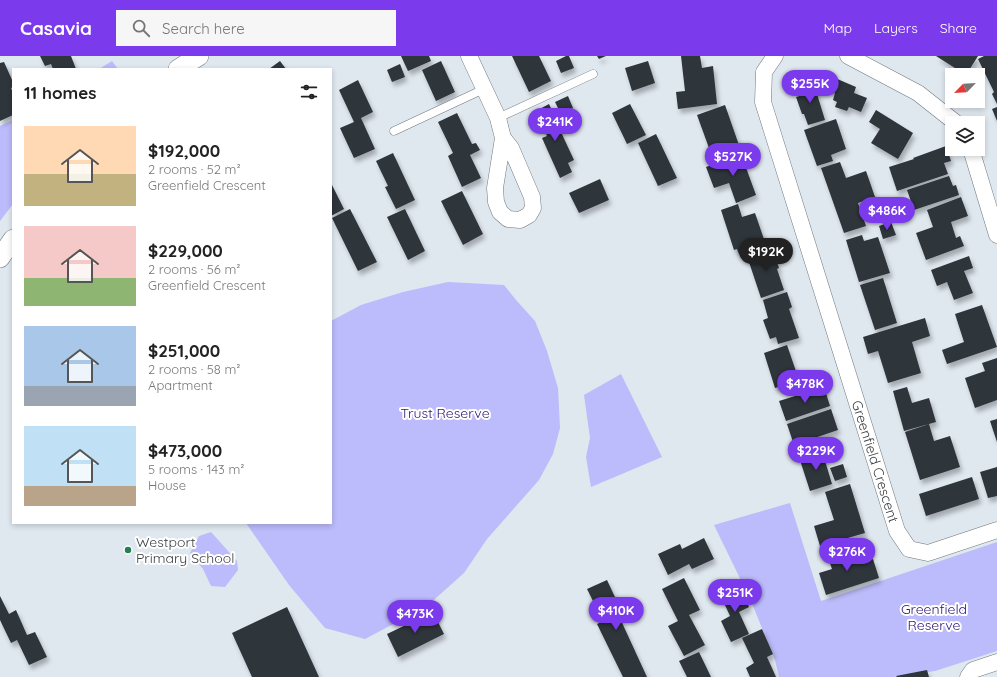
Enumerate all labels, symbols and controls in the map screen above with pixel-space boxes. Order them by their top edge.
search box [116,10,396,46]
text: Casavia [20,16,92,40]
icon: search [130,17,152,39]
text: Search here [162,19,245,38]
text: Map [823,19,852,37]
text: Layers [874,19,918,37]
text: Share [940,19,977,37]
north arrow [945,68,985,108]
map controls [945,68,985,156]
pin: $255K [782,70,838,104]
text: $255K [791,75,829,91]
icon: filters [298,81,320,103]
text: 11 homes [24,82,96,103]
pin: $241K [527,108,583,142]
text: $241K [537,113,573,129]
button: layers [945,116,985,156]
text: $192,000 [148,140,220,161]
icon: home [56,142,104,190]
pin: $527K [705,143,761,177]
text: $527K [714,148,752,164]
text: 2 rooms · 52 m² [148,161,241,177]
text: Greenfield Crescent [148,177,266,193]
pin: $486K [859,197,915,231]
text: $486K [868,202,906,218]
pin: $192K [738,238,794,272]
text: $229,000 [148,240,223,261]
icon: home [56,242,104,290]
text: $192K [748,243,784,259]
text: 2 rooms · 56 m² [148,261,240,277]
text: Greenfield Crescent [148,277,266,293]
text: $251,000 [148,340,220,361]
icon: home [56,342,104,390]
text: 2 rooms · 58 m² [148,361,240,377]
pin: $478K [777,370,833,404]
text: $478K [786,375,824,391]
text: Apartment [148,377,213,393]
street label: Greenfield Crescent [848,398,903,525]
park label: Trust Reserve [400,404,490,422]
pin: $229K [788,437,844,471]
text: $473,000 [148,440,222,461]
icon: home [56,442,104,490]
text: $229K [797,442,835,458]
text: 5 rooms · 143 m² [148,461,244,477]
text: House [148,477,186,493]
place label: Westport Primary School [136,533,234,567]
pin: $276K [819,538,875,572]
text: $276K [828,543,866,559]
marker: Westport Primary School [123,545,133,555]
pin: $251K [707,579,763,613]
text: $251K [717,584,753,600]
pin: $410K [588,597,644,631]
pin: $473K [387,600,443,634]
park label: Greenfield Reserve [901,600,967,634]
text: $410K [598,602,634,618]
text: $473K [396,605,434,621]

